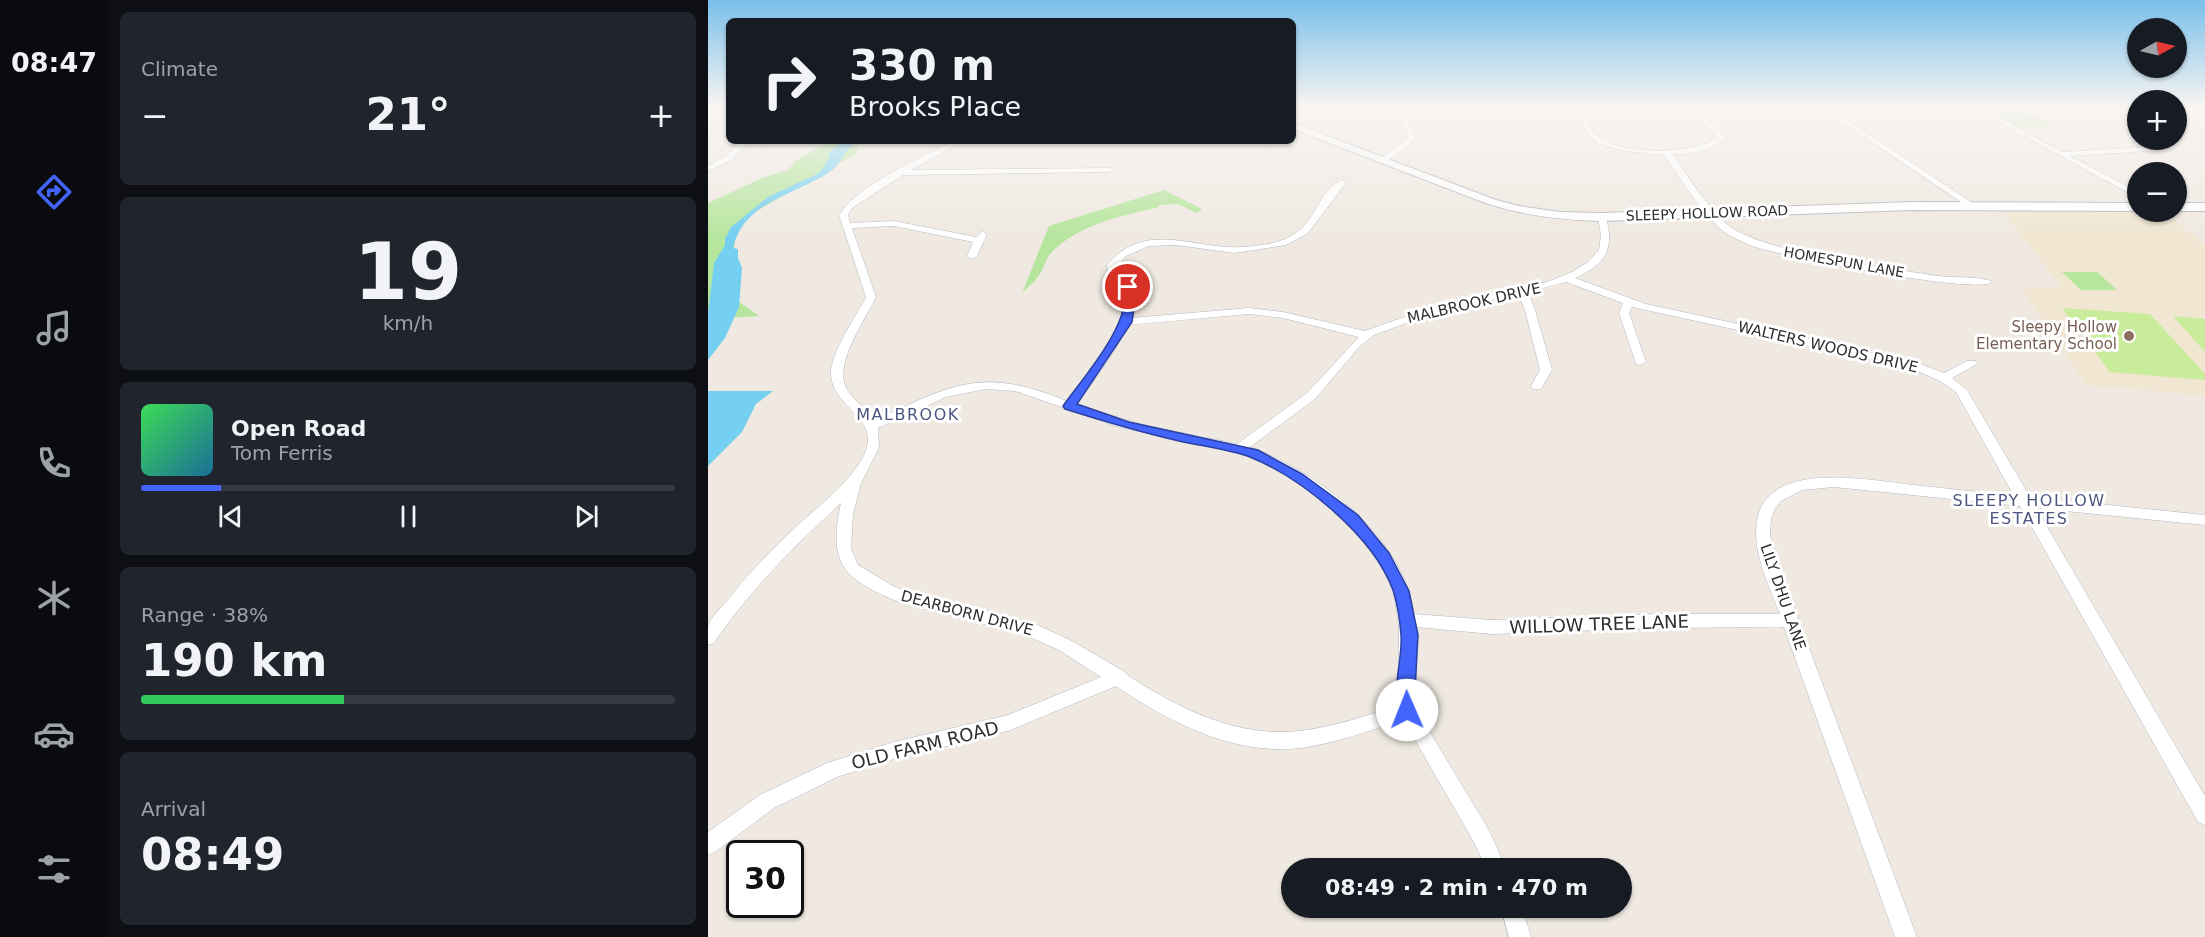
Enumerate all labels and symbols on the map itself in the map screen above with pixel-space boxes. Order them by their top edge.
north arrow [2127,18,2187,78]
street label: SLEEPY HOLLOW ROAD [1626,202,1788,224]
street label: HOMESPUN LANE [1783,244,1905,280]
pin [1102,261,1153,312]
street label: MALBROOK DRIVE [1405,279,1543,327]
street label: WALTERS WOODS DRIVE [1736,317,1920,377]
place label: Sleepy Hollow Elementary School [1976,318,2117,353]
marker: Sleepy Hollow Elementary School [2122,329,2136,343]
district label: MALBROOK [856,405,960,424]
district label: SLEEPY HOLLOW ESTATES [1952,491,2106,528]
street label: LILY DHU LANE [1756,541,1810,653]
street label: DEARBORN DRIVE [899,587,1035,639]
street label: WILLOW TREE LANE [1509,610,1689,638]
position arrow [1375,678,1439,742]
street label: OLD FARM ROAD [849,717,1001,773]
speed limit sign: 30 [726,840,804,918]

